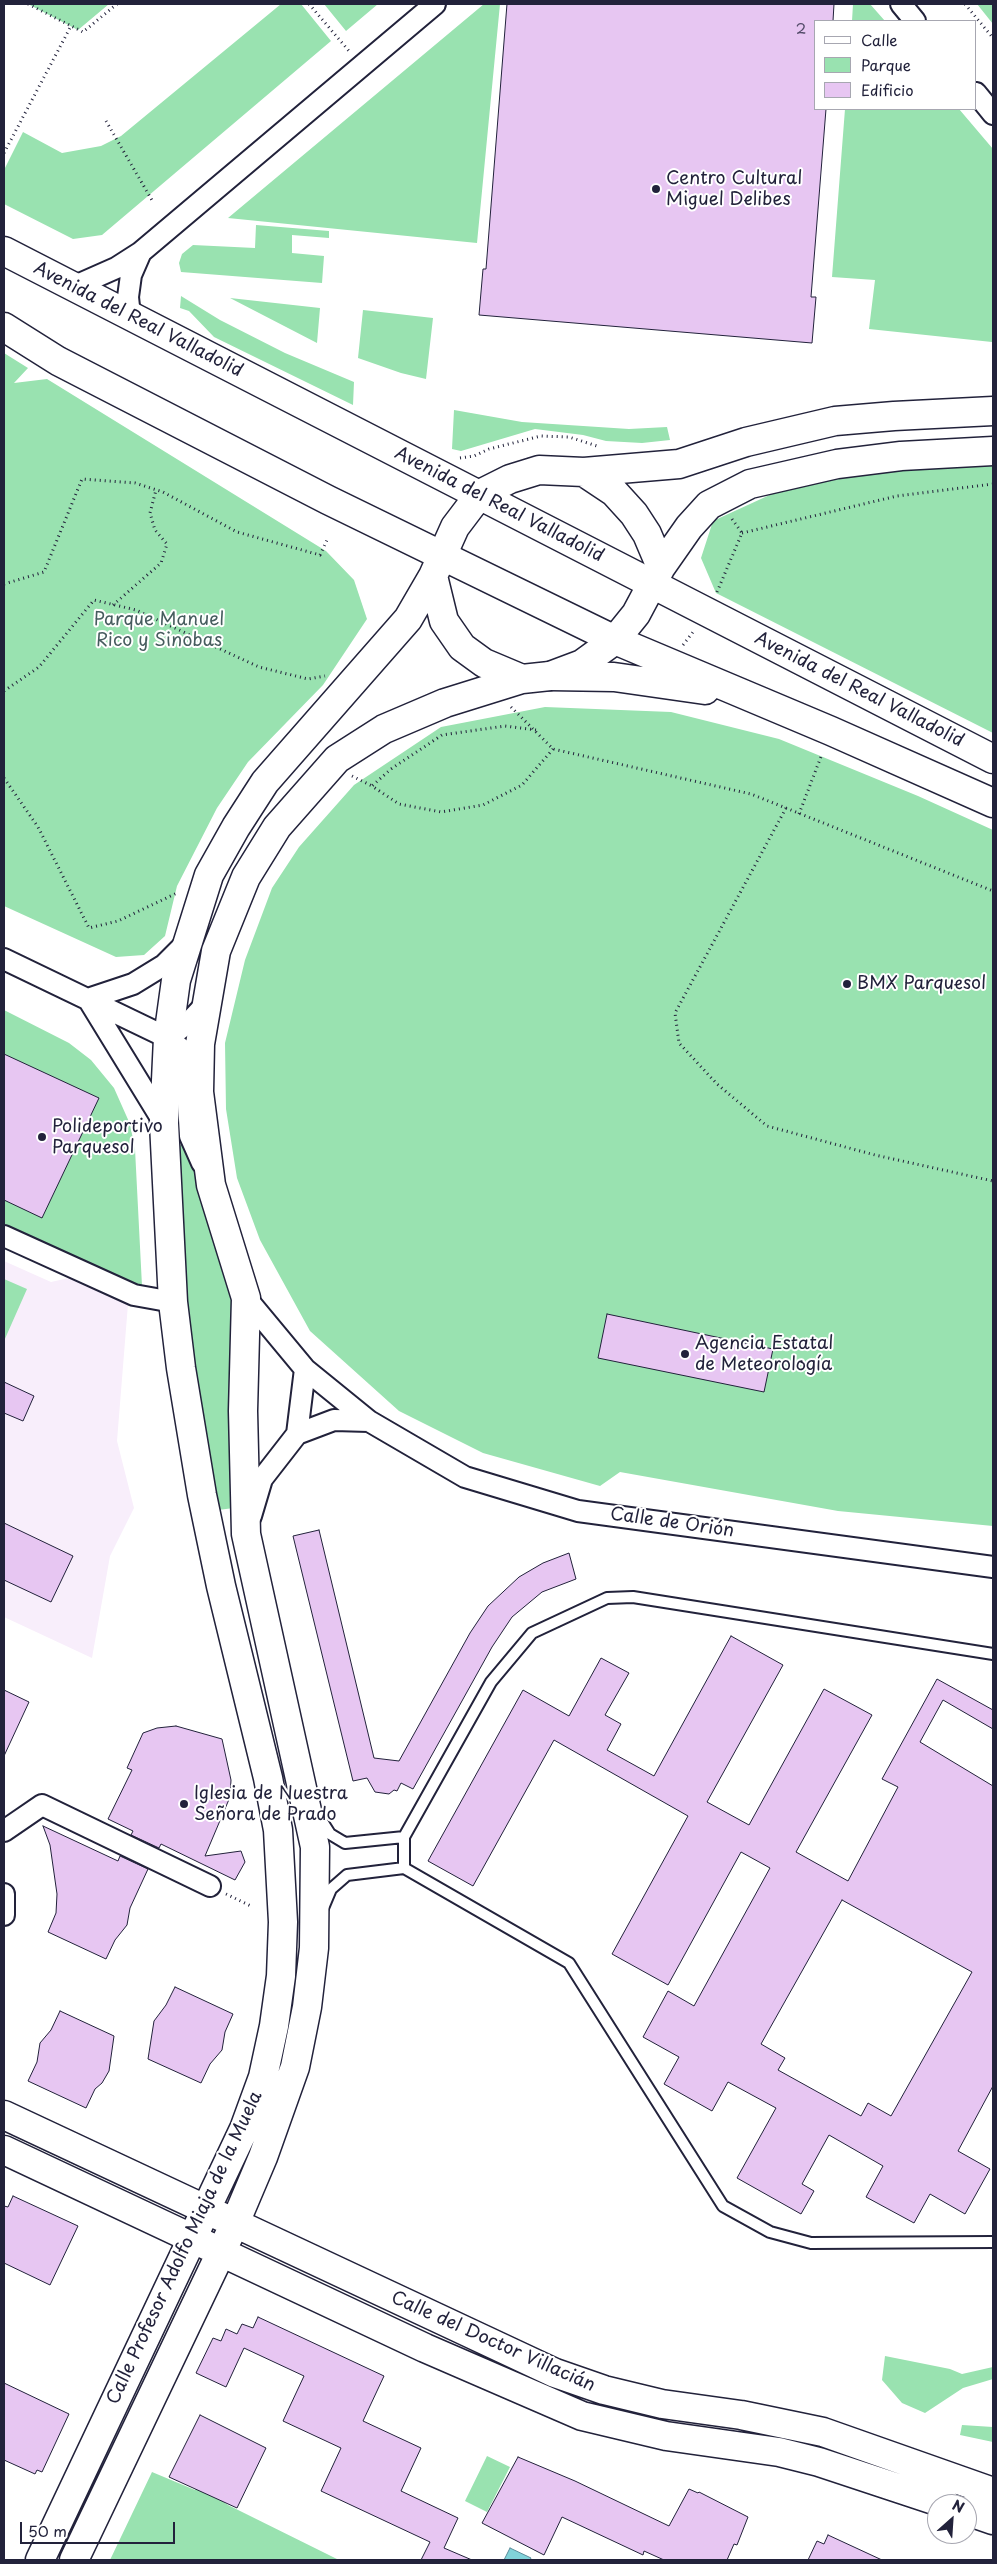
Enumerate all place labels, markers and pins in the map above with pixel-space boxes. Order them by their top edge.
place label: Centro Cultural Miguel Delibes [666,168,802,210]
marker: Centro Cultural Miguel Delibes [650,183,662,195]
place label: BMX Parquesol [857,973,986,995]
marker: BMX Parquesol [841,978,853,990]
place label: Polideportivo Parquesol [52,1116,163,1158]
marker: Polideportivo Parquesol [36,1131,48,1143]
place label: Agencia Estatal de Meteorología [695,1333,833,1376]
marker: Agencia Estatal de Meteorología [679,1348,691,1360]
place label: Iglesia de Nuestra Señora de Prado [194,1783,348,1826]
marker: Iglesia de Nuestra Señora de Prado [178,1798,190,1810]

